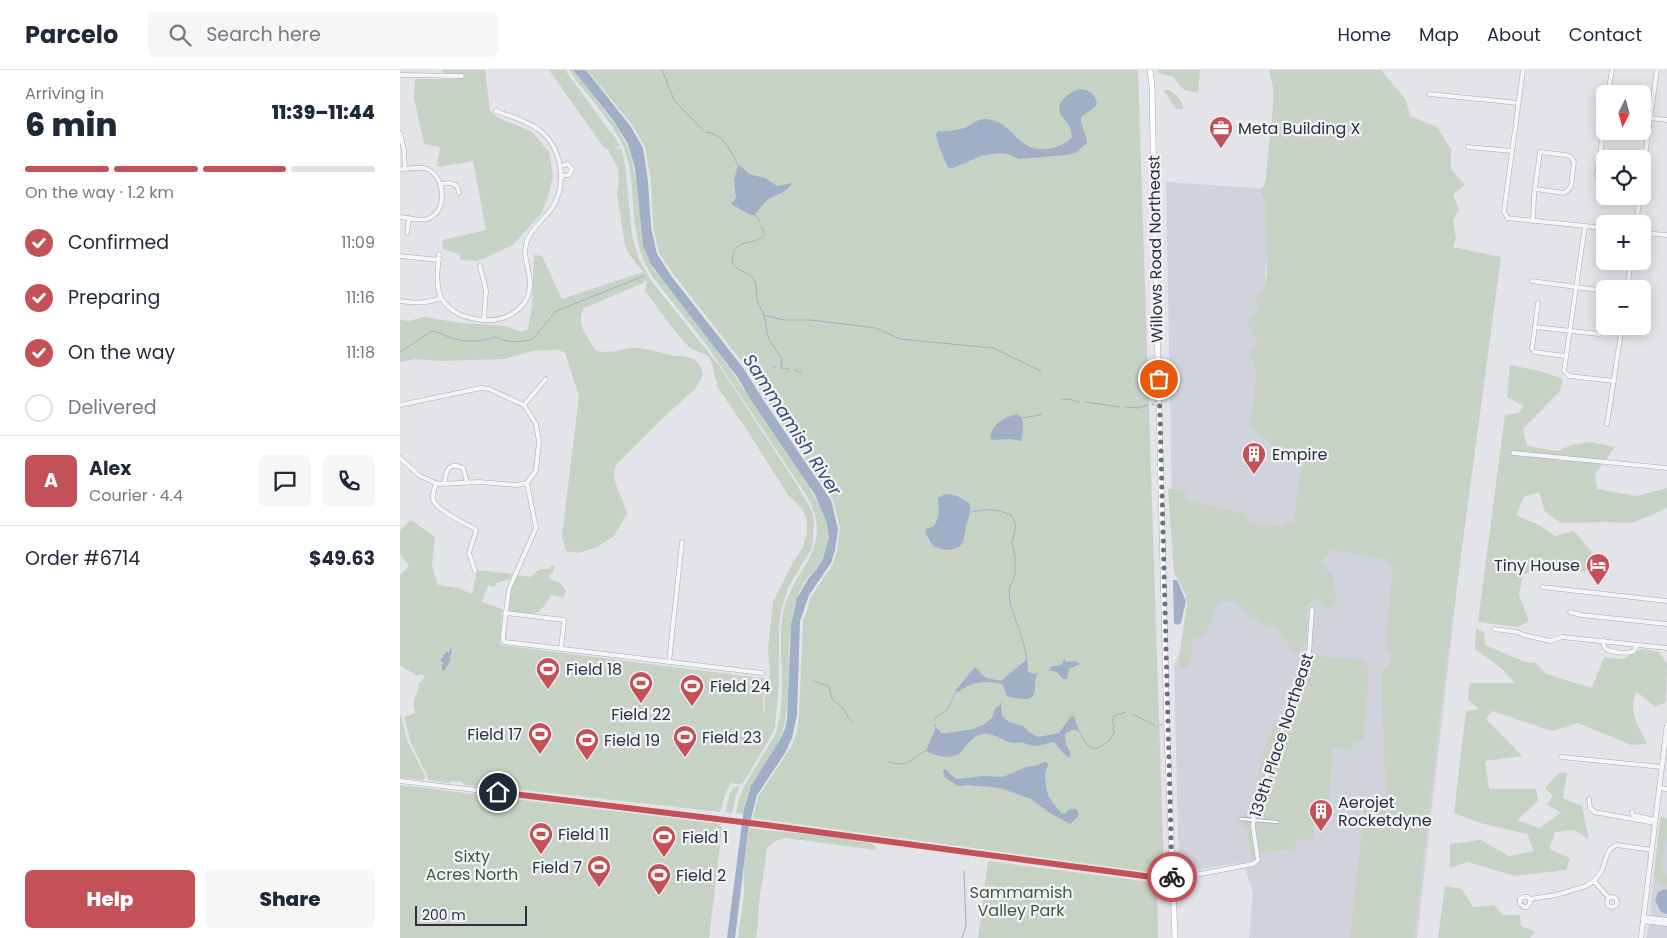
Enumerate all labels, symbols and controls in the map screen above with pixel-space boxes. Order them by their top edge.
search box [148,12,498,57]
text: Parcelo [25,18,118,51]
icon: search [166,21,194,49]
text: Search here [206,21,321,48]
text: Home [1337,22,1391,47]
text: Map [1419,22,1459,47]
text: About [1487,22,1541,47]
text: Contact [1569,22,1642,47]
text: Arriving in [25,82,104,105]
north arrow [1596,85,1651,140]
map controls [1596,85,1651,335]
text: 11:39–11:44 [272,99,375,126]
text: 6 min [25,102,117,147]
office icon: Meta Building X [1208,115,1234,149]
place label: Meta Building X [1238,117,1361,140]
button: locate [1596,150,1651,205]
street label: Willows Road Northeast [1142,155,1169,343]
text: On the way · 1.2 km [25,181,174,204]
button: + [1596,215,1651,270]
icon: check [25,229,53,257]
text: Confirmed [68,229,169,256]
text: 11:09 [341,231,375,254]
button: − [1596,280,1651,335]
icon: check [25,284,53,312]
text: Preparing [68,284,160,311]
text: 11:16 [346,286,375,309]
icon: check [25,339,53,367]
text: On the way [68,339,175,366]
text: 11:18 [346,341,375,364]
water label: Sammamish River [737,349,848,502]
pin [1138,358,1180,400]
icon: bag [1145,365,1173,393]
text: Delivered [68,394,157,421]
building icon: Empire [1241,441,1267,475]
place label: Empire [1272,443,1327,466]
text: Alex [89,455,131,482]
button: chat [259,455,311,507]
button: phone [323,455,375,507]
text: A [44,467,58,494]
text: Courier · 4.4 [89,484,183,507]
text: Order #6714 [25,545,140,572]
text: $49.63 [309,545,375,572]
hotel icon: Tiny House [1585,552,1611,586]
place label: Tiny House [1494,554,1580,577]
street label: 139th Place Northeast [1244,650,1319,820]
sports icon: Field 18 [535,656,561,690]
place label: Field 18 [566,658,622,681]
sports icon: Field 22 [628,670,654,704]
sports icon: Field 24 [679,673,705,707]
place label: Field 24 [710,675,770,698]
place label: Field 22 [611,703,671,726]
sports icon: Field 17 [527,721,553,755]
place label: Field 17 [467,723,522,746]
sports icon: Field 23 [672,724,698,758]
place label: Field 23 [702,726,762,749]
sports icon: Field 19 [574,727,600,761]
place label: Field 19 [604,729,660,752]
pin [477,771,519,813]
icon: home [484,778,512,806]
place label: Aerojet Rocketdyne [1338,791,1432,832]
building icon: Aerojet Rocketdyne [1308,798,1334,832]
sports icon: Field 11 [528,821,554,855]
place label: Field 11 [558,823,609,846]
sports icon: Field 1 [651,824,677,858]
place label: Field 1 [682,826,728,849]
park label: Sixty Acres North [426,845,518,886]
courier [1147,852,1197,902]
sports icon: Field 7 [586,854,612,888]
place label: Field 7 [532,856,582,879]
sports icon: Field 2 [646,862,672,896]
icon: bike [1158,863,1186,891]
place label: Field 2 [676,864,726,887]
button: Help [25,870,195,928]
button: Share [205,870,375,928]
park label: Sammamish Valley Park [970,881,1073,922]
scale bar [415,903,528,926]
text: 200 m [422,905,466,925]

